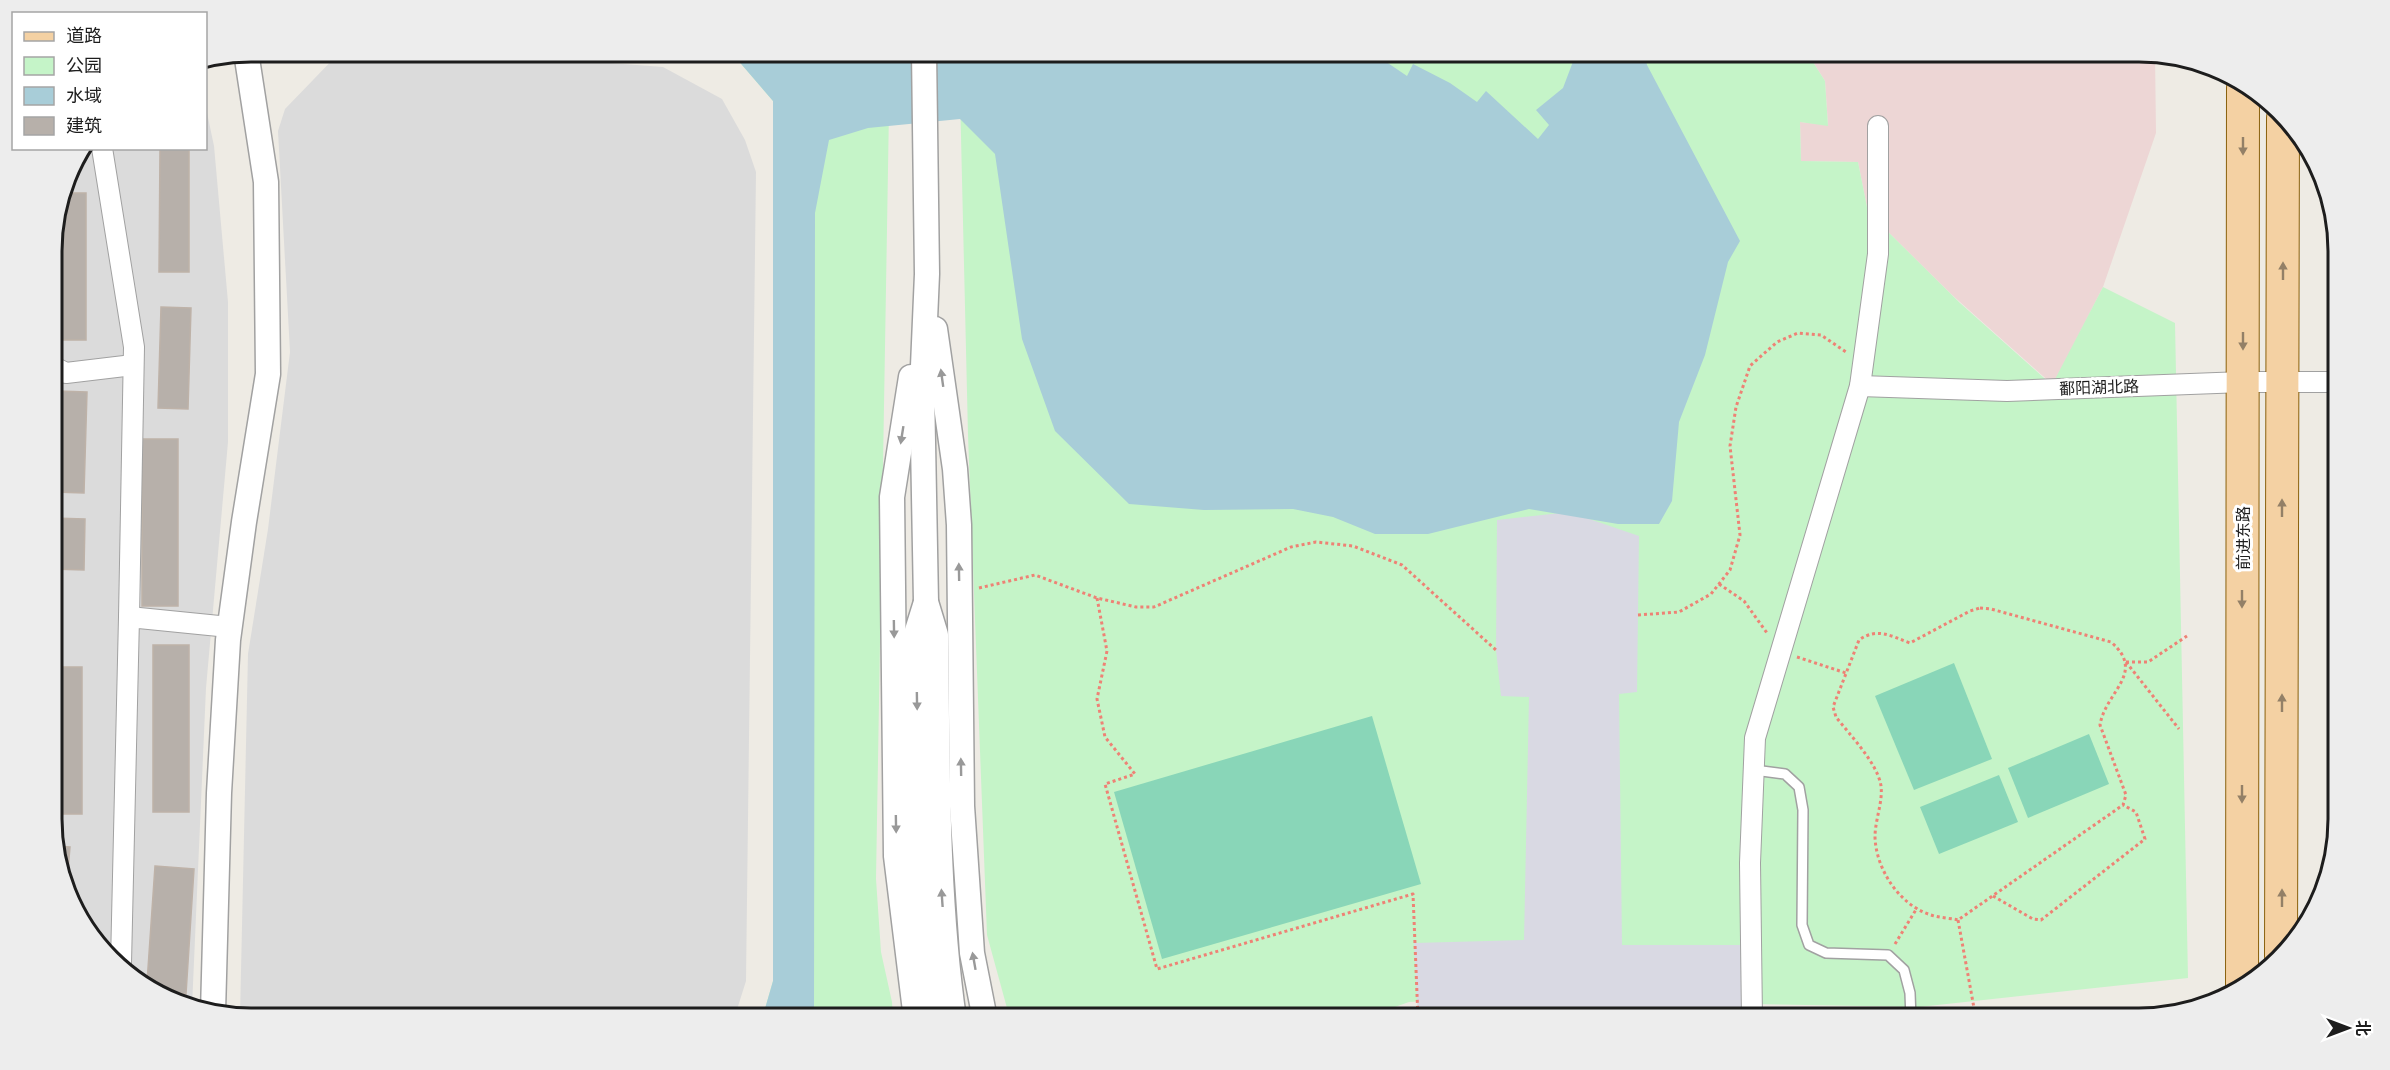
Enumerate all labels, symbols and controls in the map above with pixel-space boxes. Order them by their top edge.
legend [12,12,207,150]
text: 道路 [66,23,102,47]
text: 公园 [66,53,102,77]
text: 水域 [66,83,102,107]
text: 建筑 [66,113,102,137]
one-way arrow [2238,137,2248,156]
one-way arrow [2278,261,2288,280]
one-way arrow [2238,332,2248,351]
one-way arrow [938,368,947,387]
street label: 鄱阳湖北路 [2059,375,2139,399]
one-way arrow [897,426,906,445]
one-way arrow [2277,498,2287,517]
street label: 前进东路 [2232,506,2254,570]
one-way arrow [955,562,964,581]
one-way arrow [2237,590,2247,609]
one-way arrow [889,620,899,639]
one-way arrow [912,691,922,710]
one-way arrow [2277,693,2287,712]
one-way arrow [956,757,966,776]
one-way arrow [2237,785,2247,804]
one-way arrow [891,815,901,834]
one-way arrow [2277,888,2287,907]
one-way arrow [937,889,947,908]
one-way arrow [969,952,978,971]
north arrow [2318,998,2378,1058]
text: 北 [2352,1020,2374,1036]

